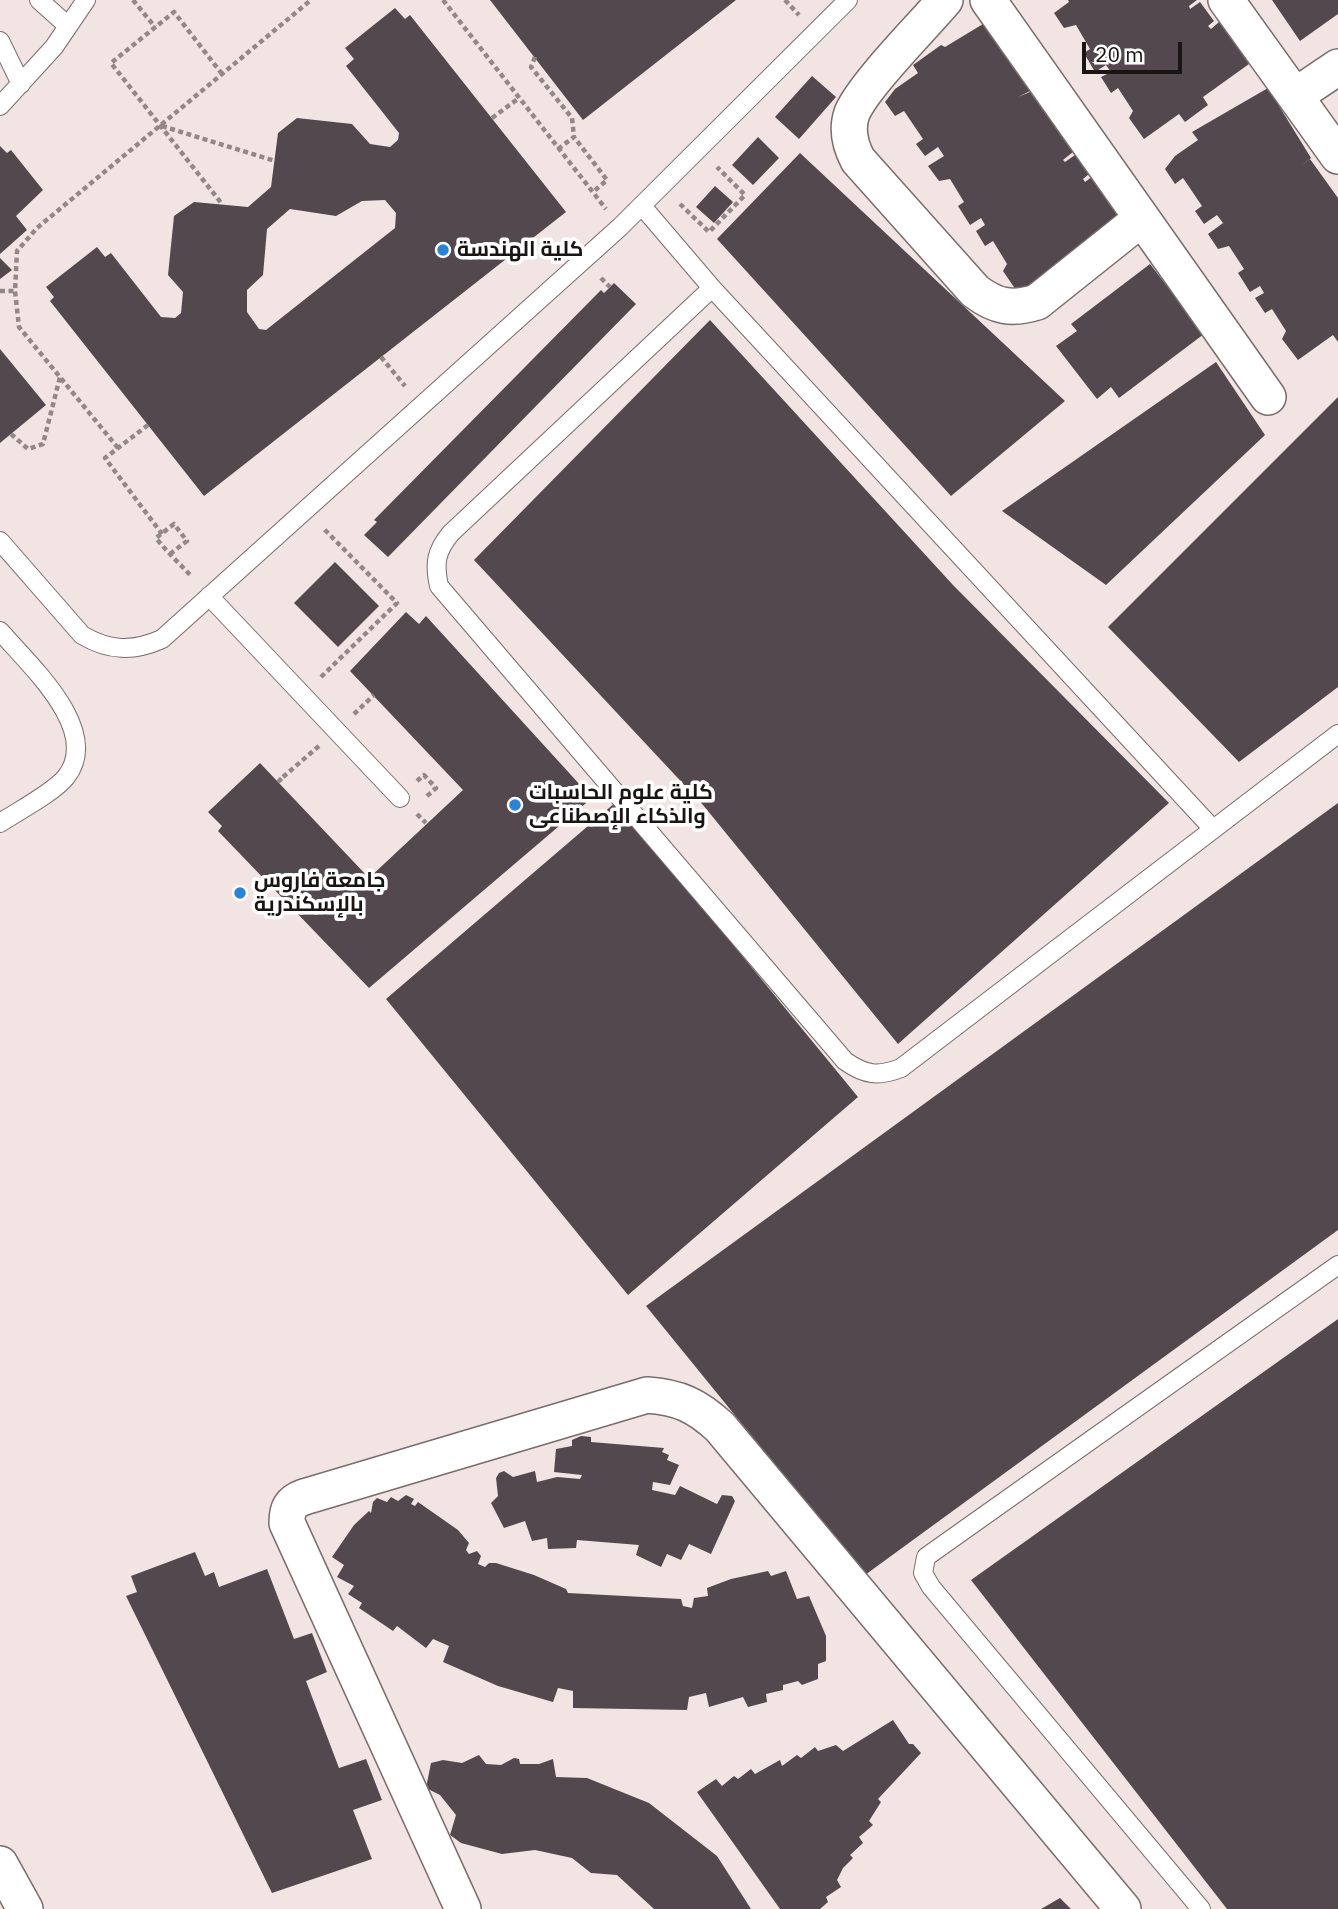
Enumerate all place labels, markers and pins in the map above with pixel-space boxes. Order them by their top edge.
place label: كلية الهندسة [457,237,584,263]
marker: كلية الهندسة [435,242,451,258]
place label: كلية علوم الحاسبات والذكاء الإصطناعى [529,780,713,830]
marker: كلية علوم الحاسبات والذكاء الإصطناعى [507,797,523,813]
place label: جامعة فاروس بالإسكندرية [254,868,385,918]
marker: جامعة فاروس بالإسكندرية [232,885,248,901]

